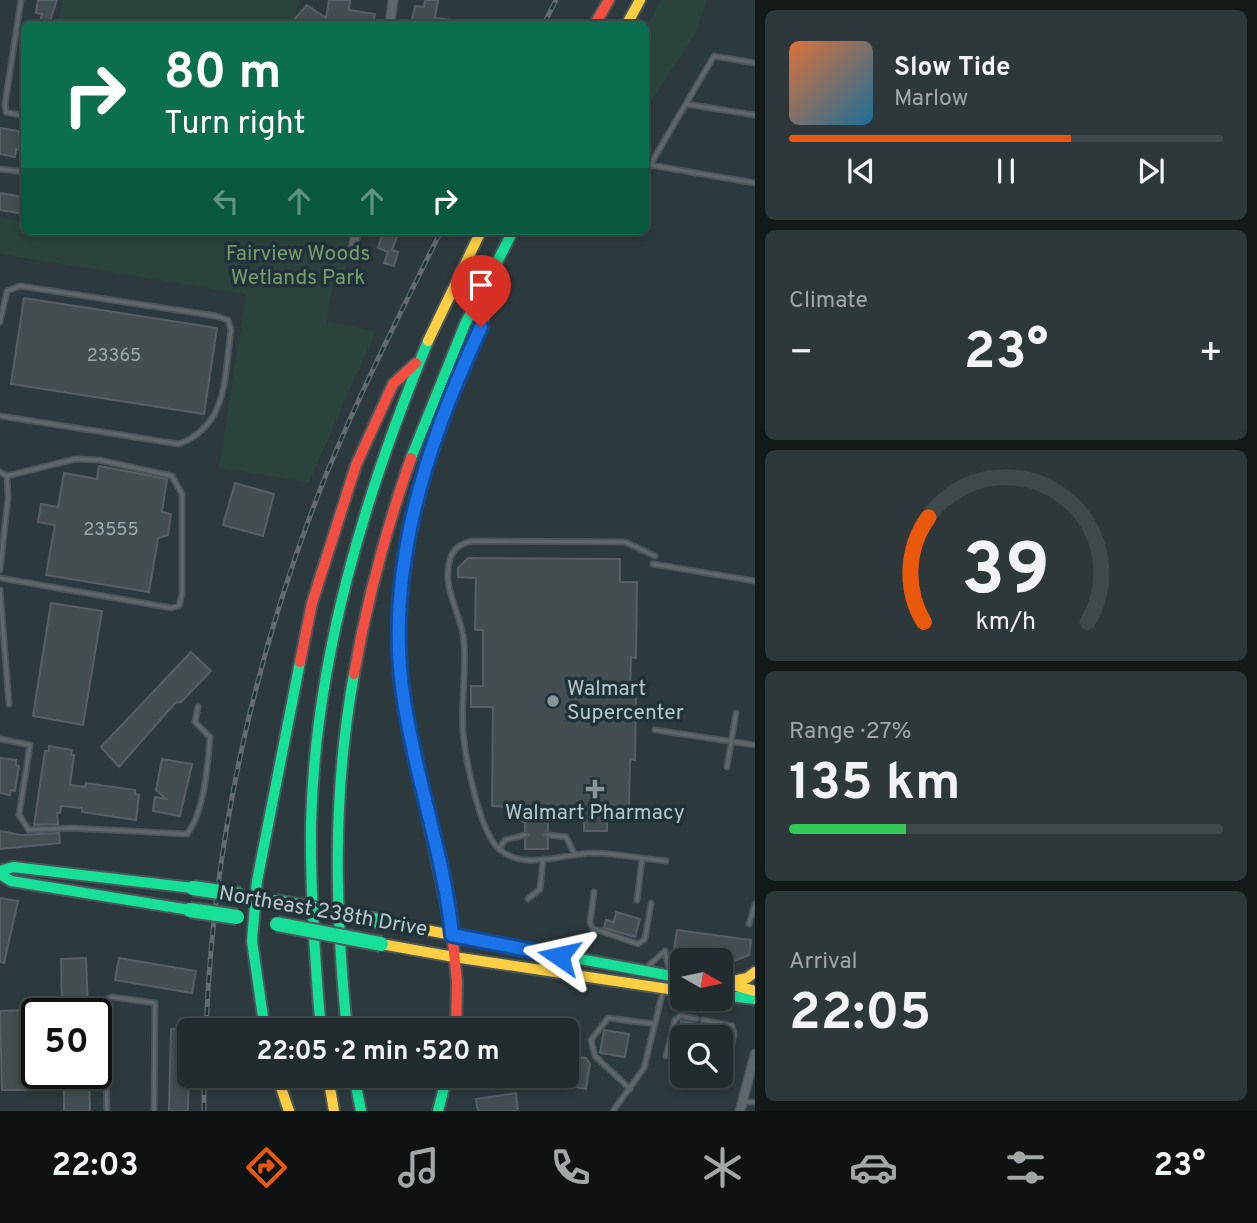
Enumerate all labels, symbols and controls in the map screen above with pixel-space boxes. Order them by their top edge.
text: 80 m [164,44,281,106]
icon: right [49,49,140,140]
text: Slow Tide [894,52,1011,85]
text: Marlow [894,85,968,114]
text: Turn right [164,105,306,145]
icon: previous [842,152,880,190]
icon: pause [987,152,1025,190]
icon: next [1132,152,1170,190]
icon: left [207,182,245,220]
icon: ahead [280,182,318,220]
icon: ahead [353,182,391,220]
icon: right [426,182,464,220]
park label: Fairview Woods Wetlands Park [226,241,370,292]
pin [451,255,511,327]
icon: arrive [462,266,500,304]
text: Climate [789,287,868,316]
text: 23° [964,321,1048,387]
text: − [789,330,814,379]
text: + [1198,330,1223,379]
house number: 23365 [87,345,141,368]
house number: 23555 [83,519,139,542]
text: 39 [962,528,1050,620]
text: km/h [976,606,1036,638]
place label: Walmart Supercenter [567,676,684,727]
marker: Walmart Supercenter [545,693,561,709]
text: Range · 27% [789,718,912,747]
text: 135 km [789,752,960,818]
marker: Walmart Pharmacy [587,781,603,797]
place label: Walmart Pharmacy [505,800,685,827]
street label: Northeast 238th Drive [217,880,429,944]
position arrow [522,919,596,993]
north arrow [670,948,733,1012]
map controls [670,948,733,1088]
text: Arrival [789,948,858,977]
text: 22:05 [789,982,931,1048]
speed limit sign: 50 [21,998,112,1089]
button: search [670,1025,733,1088]
text: 22:05 · 2 min · 520 m [256,1036,500,1069]
icon: directions [242,1143,291,1192]
icon: music [394,1143,443,1192]
icon: phone [546,1143,595,1192]
icon: climate [698,1143,747,1192]
icon: car [849,1143,898,1192]
icon: filters [1001,1143,1050,1192]
text: 22:03 [51,1147,139,1187]
text: 23° [1153,1147,1205,1187]

